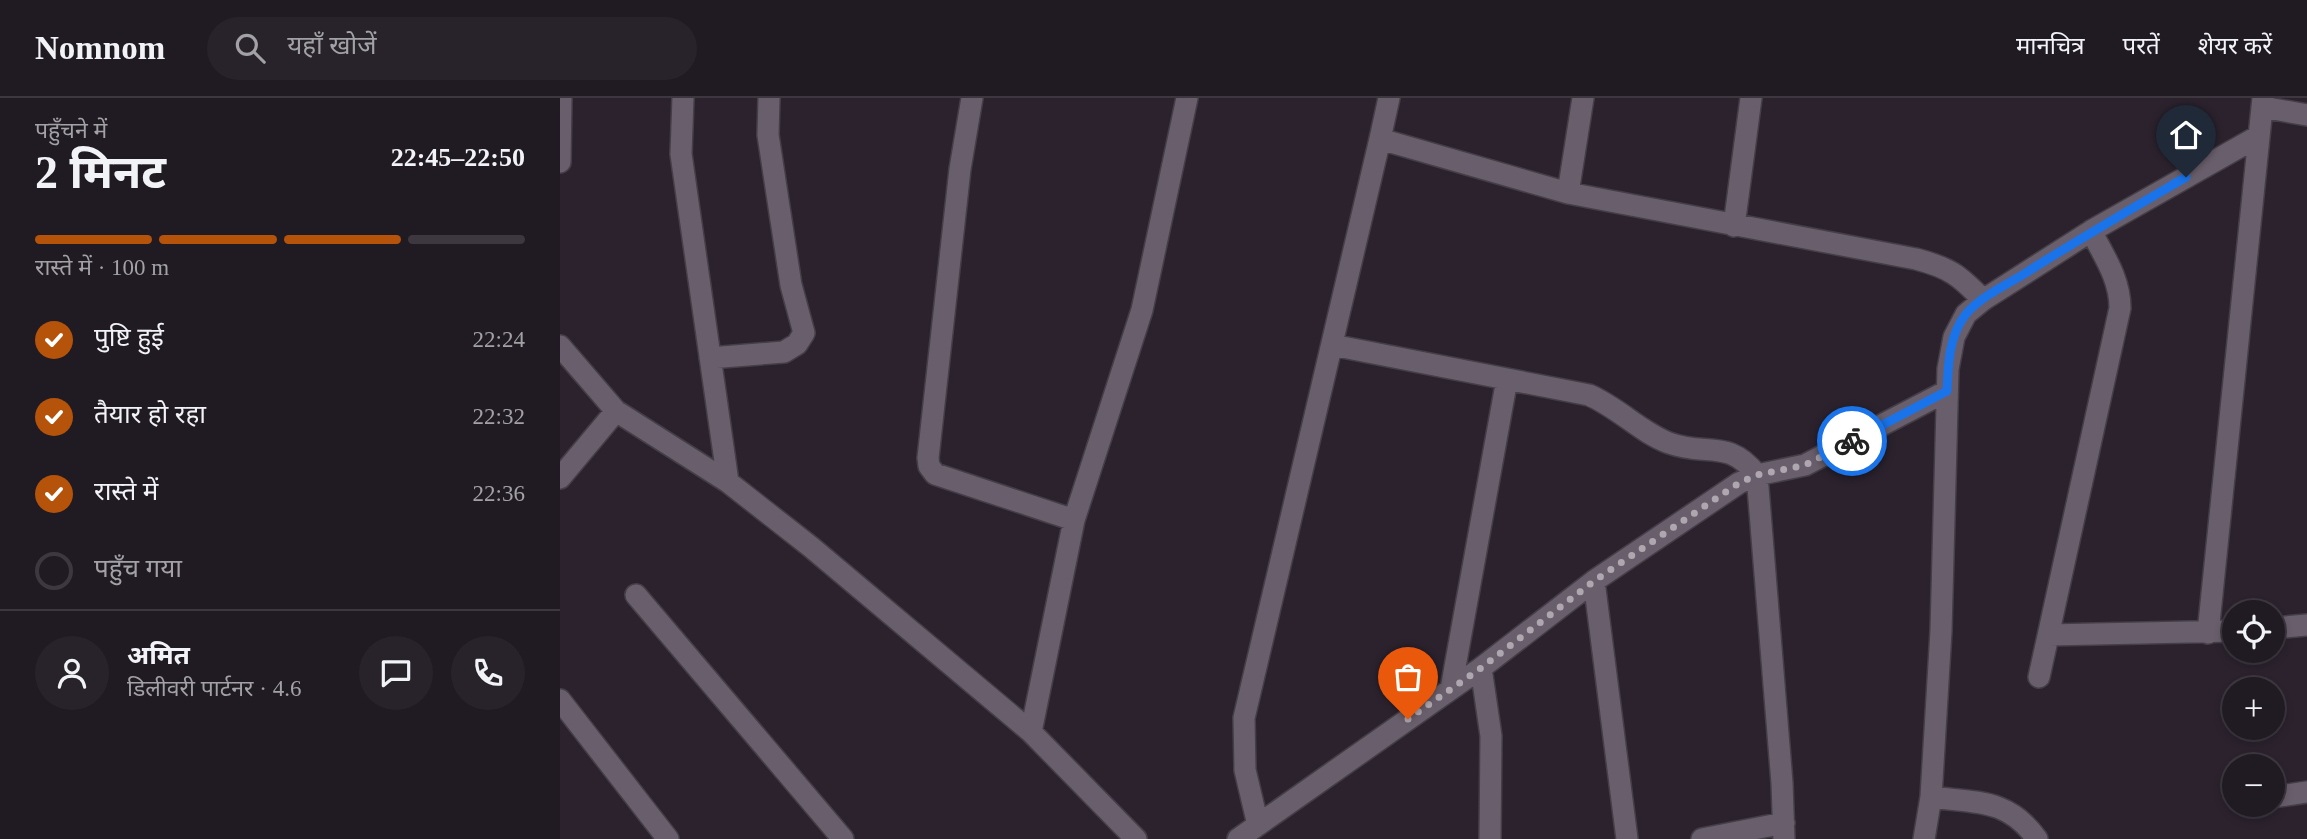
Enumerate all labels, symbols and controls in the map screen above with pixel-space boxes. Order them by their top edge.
search box [207,17,697,80]
icon: search [231,29,269,67]
text: Nomnom [35,30,165,66]
text: यहाँ खोजें [287,31,377,60]
text: मानचित्र [2016,33,2085,59]
text: परतें [2123,33,2160,59]
text: शेयर करें [2198,33,2272,59]
pin [2156,105,2216,177]
icon: home [2167,116,2205,154]
text: पहुँचने में [35,118,107,143]
text: 22:45–22:50 [391,143,525,172]
text: 2 मिनट [35,147,166,198]
text: रास्ते में · 100 m [35,255,169,280]
icon: check [35,321,73,359]
text: पुष्टि हुई [94,323,164,352]
text: 22:24 [473,327,525,352]
icon: check [35,398,73,436]
text: तैयार हो रहा [94,400,206,429]
text: 22:32 [473,404,525,429]
courier [1817,406,1887,476]
icon: bike [1833,422,1871,460]
icon: check [35,475,73,513]
text: रास्ते में [94,477,158,506]
text: 22:36 [473,481,525,506]
text: पहुँच गया [94,554,182,583]
map controls [2222,600,2285,817]
button: locate [2222,600,2285,663]
button: person [35,636,109,710]
button: chat [359,636,433,710]
button: phone [451,636,525,710]
text: अमित [127,641,190,670]
pin [1378,647,1438,719]
icon: bag [1389,658,1427,696]
text: डिलीवरी पार्टनर · 4.6 [127,676,301,701]
button: + [2222,677,2285,740]
button: − [2222,754,2285,817]

